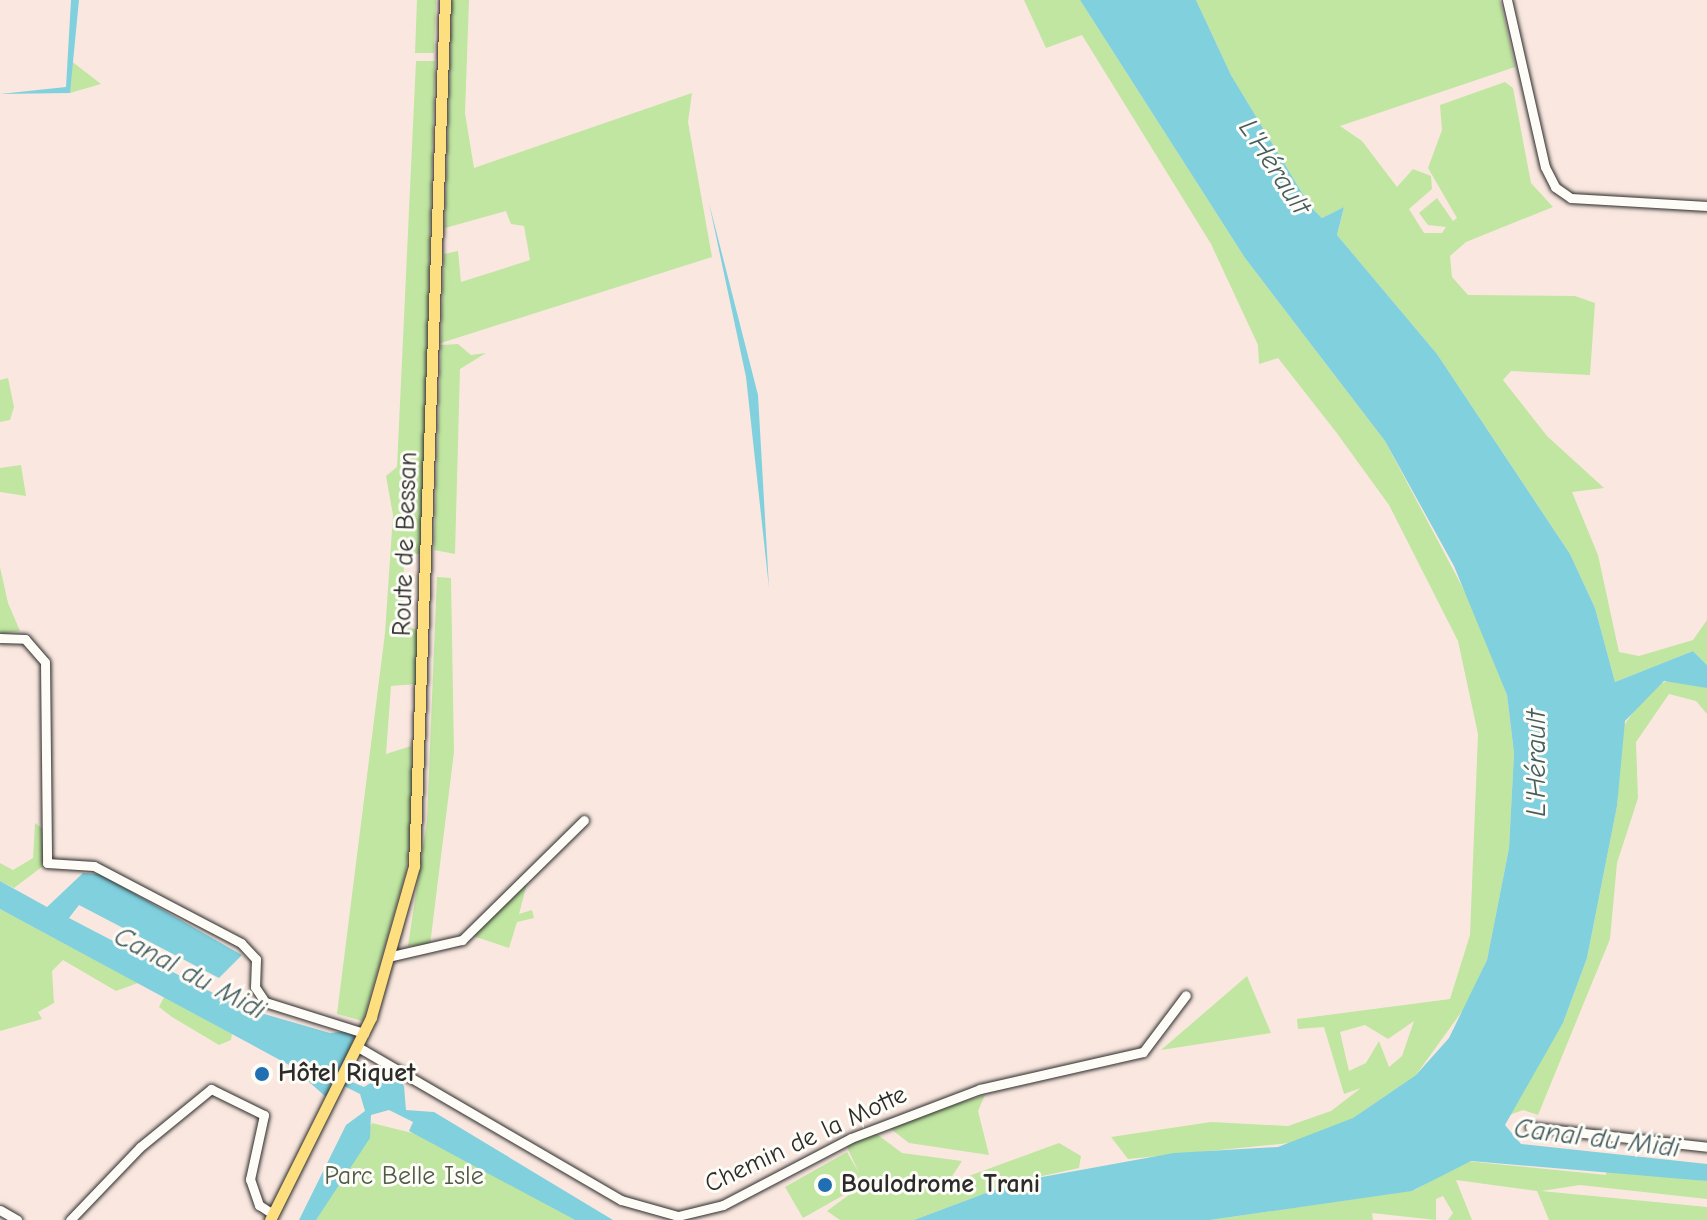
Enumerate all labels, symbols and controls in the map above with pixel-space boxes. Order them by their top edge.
water label: L'Hérault [1232,113,1318,221]
street label: Route de Bessan [387,451,425,637]
water label: L'Hérault [1519,709,1553,817]
water label: Canal du Midi [108,919,272,1027]
place label: Hôtel Riquet [278,1058,415,1090]
marker: Hôtel Riquet [253,1065,271,1083]
street label: Chemin de la Motte [700,1080,912,1200]
water label: Canal du Midi [1512,1111,1682,1165]
park label: Parc Belle Isle [324,1161,484,1193]
place label: Boulodrome Trani [841,1169,1040,1201]
marker: Boulodrome Trani [816,1176,834,1194]

